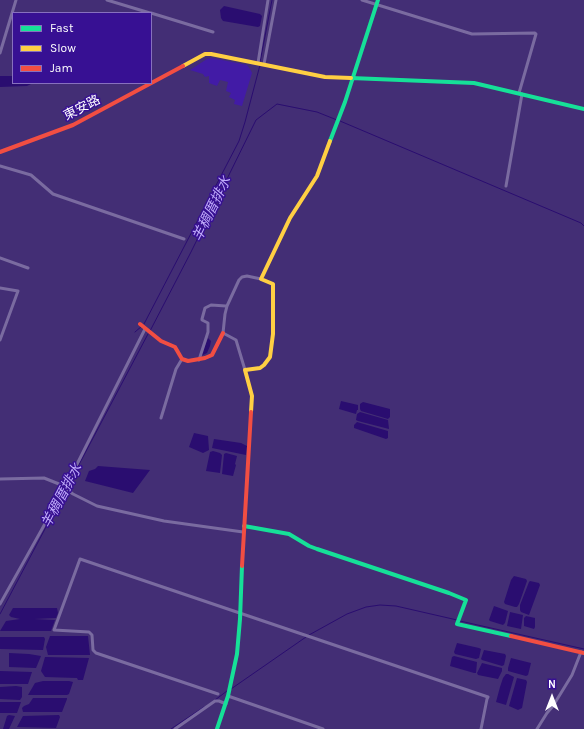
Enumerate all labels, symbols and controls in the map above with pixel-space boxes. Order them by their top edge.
legend [12,12,152,84]
text: Fast [50,21,73,35]
text: Slow [50,41,76,55]
text: Jam [50,61,73,75]
street label: 東安路 [61,92,103,124]
water label: 羊稠厝排水 [189,174,235,244]
water label: 羊稠厝排水 [38,461,86,531]
north arrow [532,677,572,717]
text: N [548,678,556,691]

